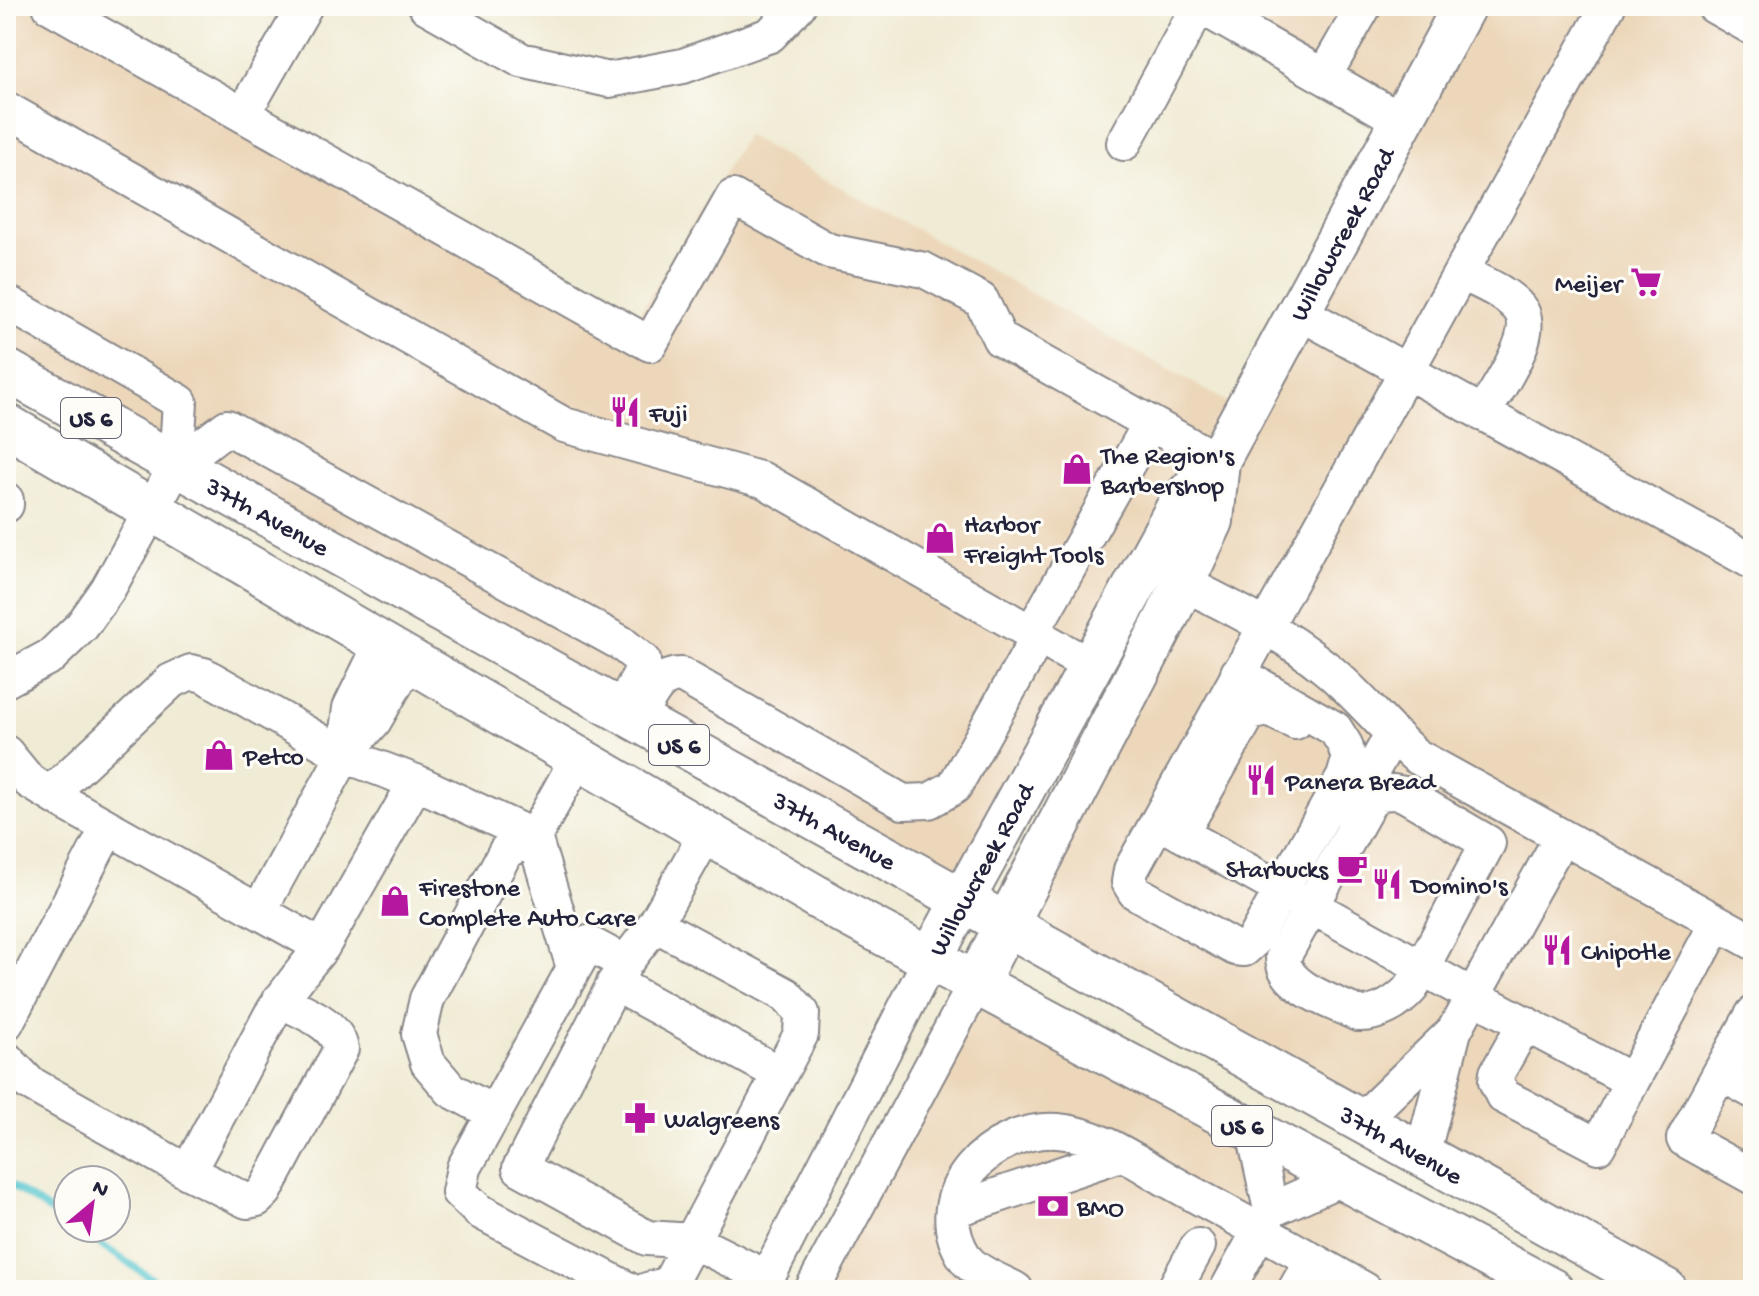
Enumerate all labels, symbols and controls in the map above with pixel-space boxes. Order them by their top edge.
street label: Willowcreek Road [1286,142,1405,328]
supermarket icon: Meijer [1629,265,1663,299]
place label: Meijer [1555,271,1625,302]
restaurant icon: Fuji [608,395,642,429]
road number: US 6 [61,398,121,438]
place label: Fuji [648,401,688,432]
place label: The Region's Barbershop [1099,443,1235,504]
shop icon: The Region's Barbershop [1060,452,1094,486]
street label: 37th Avenue [198,472,334,566]
place label: Harbor Freight Tools [963,512,1105,573]
shop icon: Harbor Freight Tools [923,521,957,555]
road number: US 6 [649,725,709,765]
shop icon: Petco [202,738,236,772]
place label: Petco [242,744,304,775]
restaurant icon: Panera Bread [1244,763,1278,797]
place label: Panera Bread [1284,769,1437,800]
street label: Willowcreek Road [924,778,1044,963]
street label: 37th Avenue [765,786,900,880]
cafe icon: Starbucks [1335,851,1369,885]
place label: Starbucks [1226,857,1329,888]
restaurant icon: Domino's [1370,867,1404,901]
place label: Domino's [1409,873,1509,904]
place label: Firestone Complete Auto Care [418,875,637,936]
shop icon: Firestone Complete Auto Care [378,884,412,918]
restaurant icon: Chipotle [1540,933,1574,967]
place label: Chipotle [1581,939,1671,970]
pharmacy icon: Walgreens [623,1101,657,1135]
street label: 37th Avenue [1332,1101,1467,1194]
road number: US 6 [1212,1106,1272,1146]
place label: Walgreens [664,1107,780,1138]
north arrow [52,1164,132,1244]
text: N [87,1175,112,1205]
bank icon: BMO [1036,1189,1070,1223]
place label: BMO [1076,1195,1124,1226]

